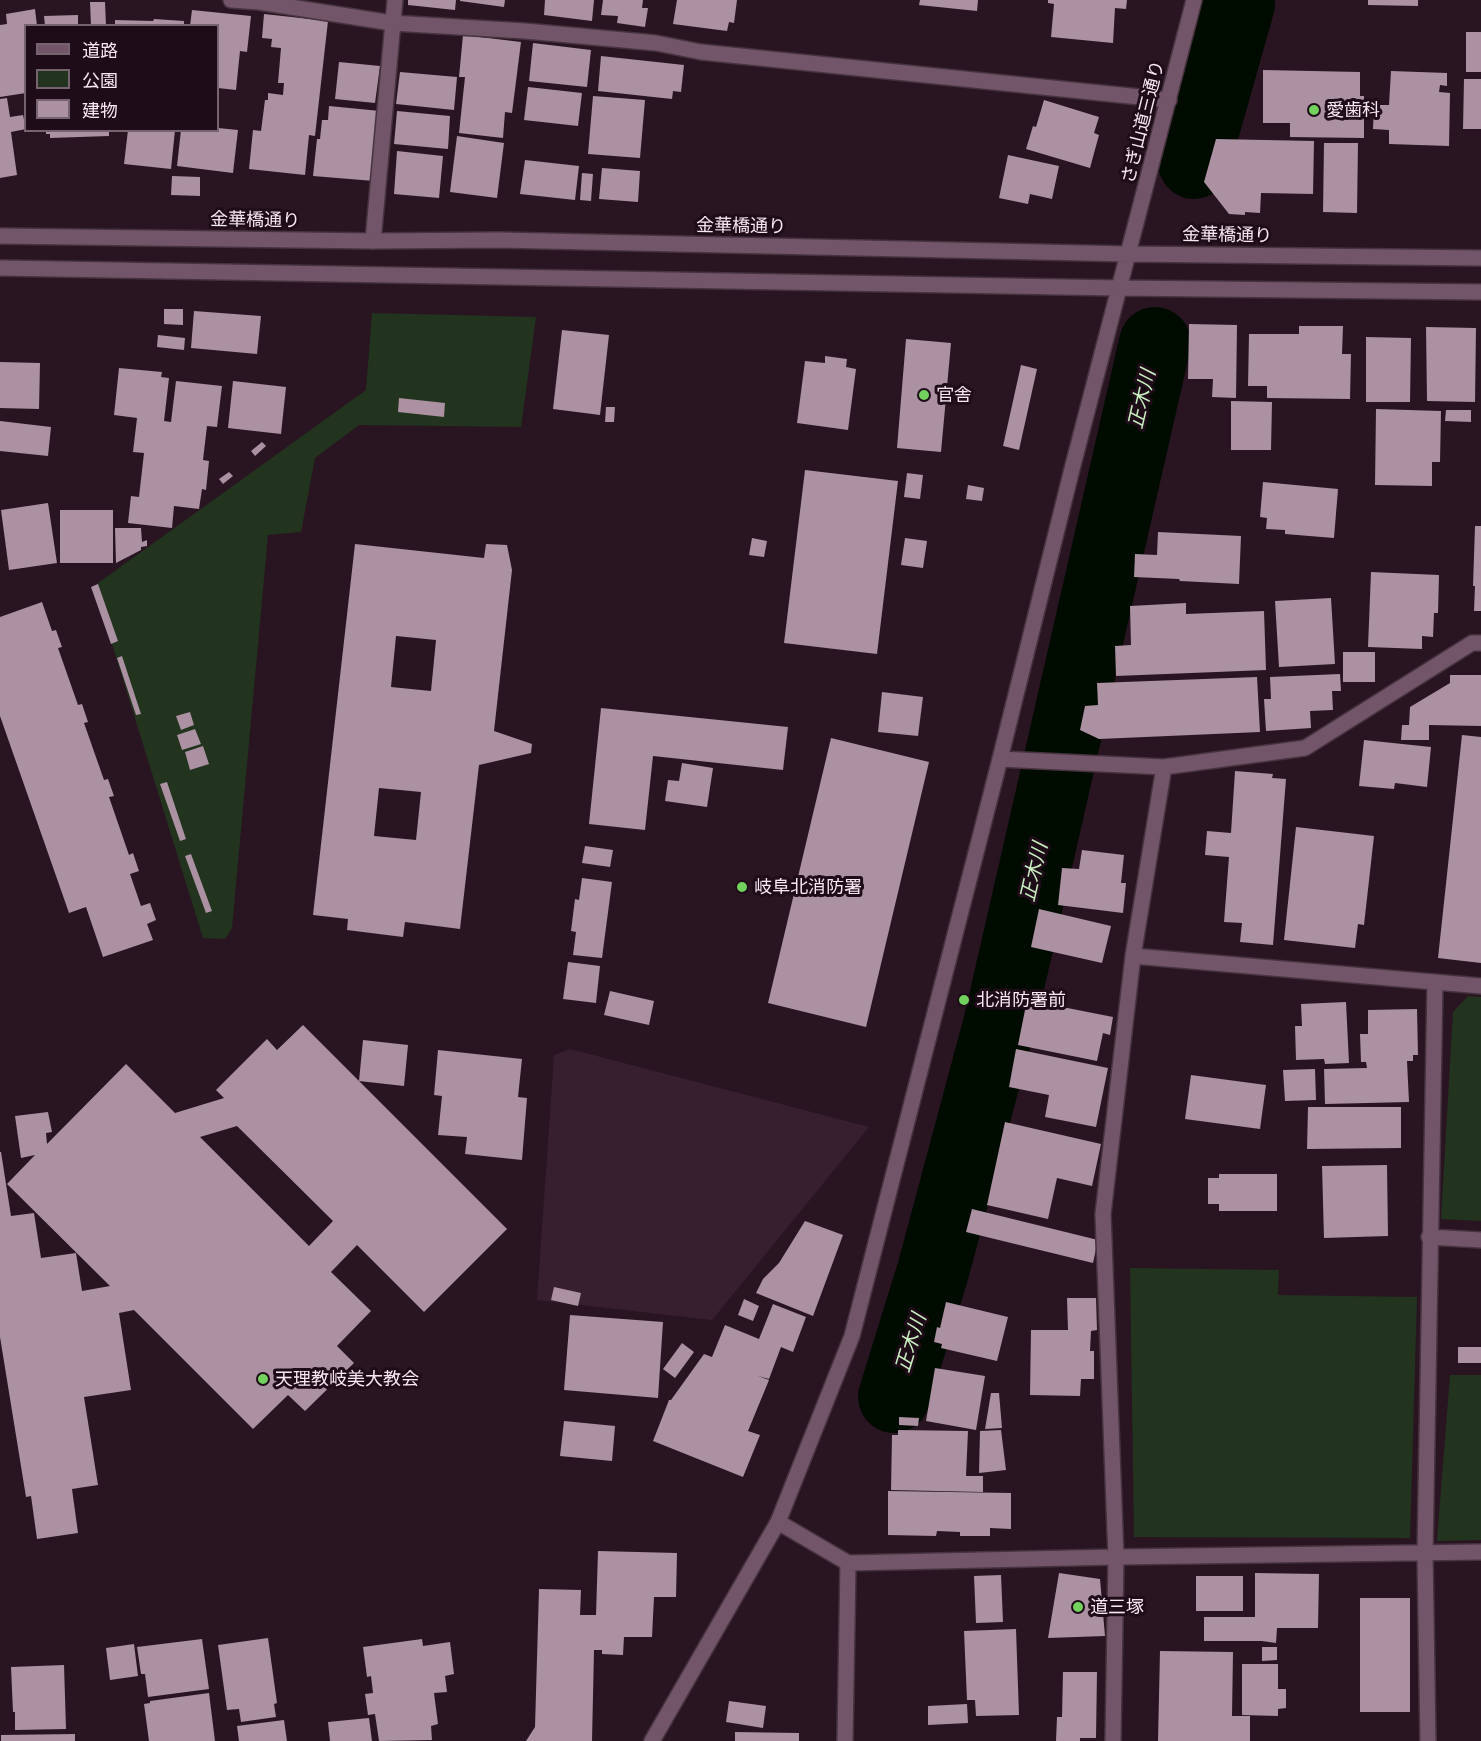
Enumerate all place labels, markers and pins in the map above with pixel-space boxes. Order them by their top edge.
place label: 愛歯科 [1326,99,1380,121]
marker: 愛歯科 [1307,103,1321,117]
place label: 官舎 [936,384,972,406]
marker: 官舎 [917,388,931,402]
place label: 岐阜北消防署 [754,876,862,898]
marker: 岐阜北消防署 [735,880,749,894]
place label: 北消防署前 [976,989,1066,1011]
marker: 北消防署前 [957,993,971,1007]
place label: 天理教岐美大教会 [275,1368,419,1390]
marker: 天理教岐美大教会 [256,1372,270,1386]
place label: 道三塚 [1090,1596,1144,1618]
marker: 道三塚 [1071,1600,1085,1614]

